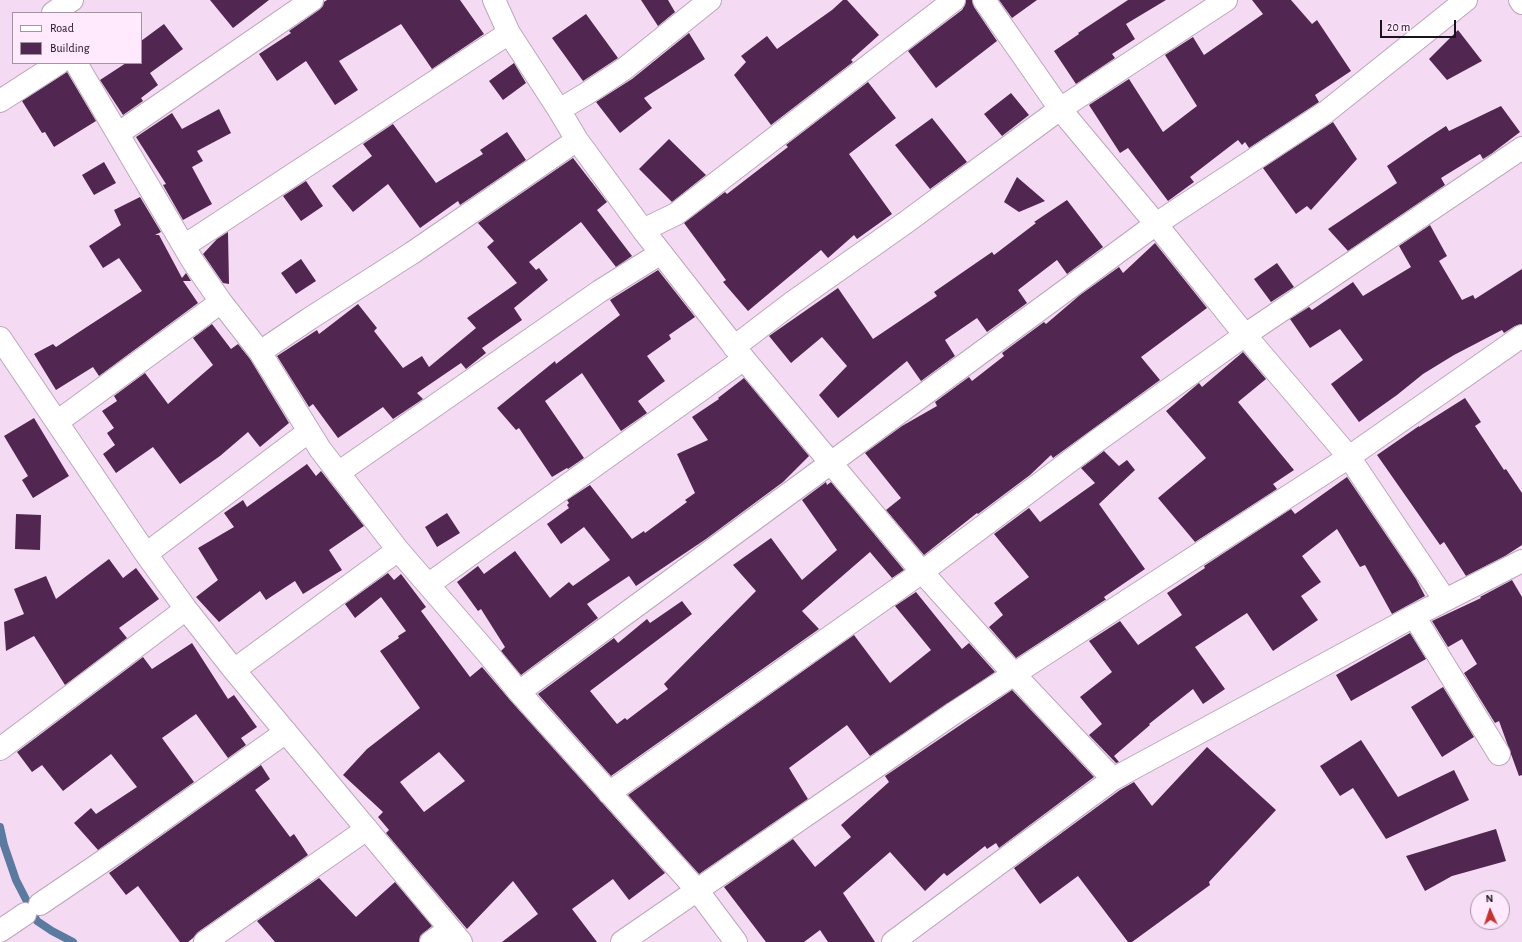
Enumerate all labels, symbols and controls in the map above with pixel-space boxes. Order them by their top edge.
legend [12,12,142,64]
scale bar [1382,12,1458,38]
text: 20 m [1387,21,1410,33]
text: Road [50,22,74,34]
text: Building [50,42,90,54]
north arrow [1470,890,1510,930]
text: N [1485,893,1494,904]

